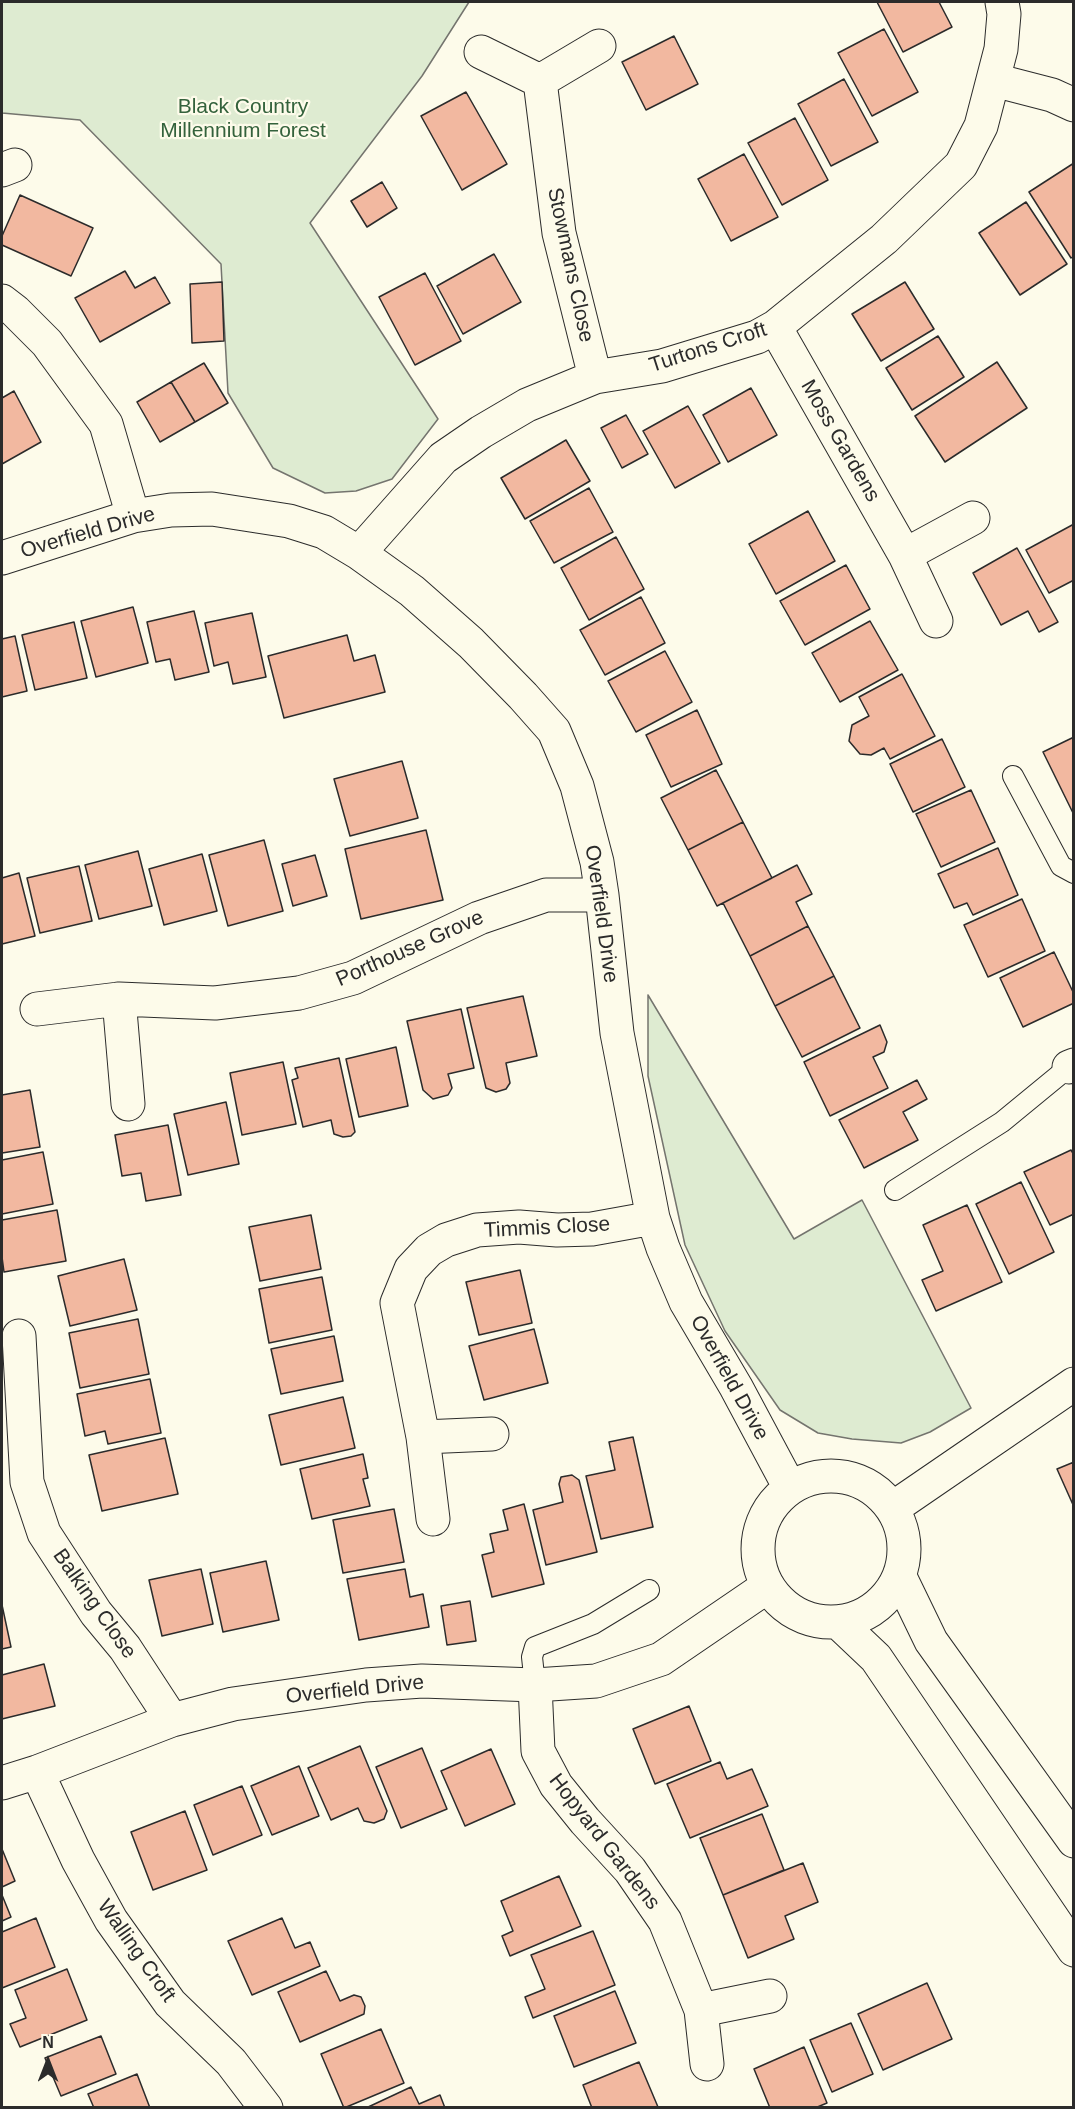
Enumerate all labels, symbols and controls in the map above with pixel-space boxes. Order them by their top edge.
park label: Black Country Millennium Forest [160,94,326,144]
street label: Stowmans Close [541,185,599,345]
street label: Turtons Croft [646,317,770,379]
street label: Moss Gardens [795,376,885,506]
street label: Overfield Drive [18,502,158,564]
street label: Overfield Drive [579,843,623,985]
street label: Porthouse Grove [332,905,488,993]
street label: Timmis Close [483,1212,611,1244]
street label: Overfield Drive [684,1311,774,1445]
street label: Balking Close [47,1544,141,1664]
street label: Overfield Drive [285,1670,425,1710]
street label: Hopyard Gardens [543,1769,665,1915]
street label: Walling Croft [91,1895,181,2007]
north arrow [18,2031,78,2091]
text: N [42,2034,54,2051]

